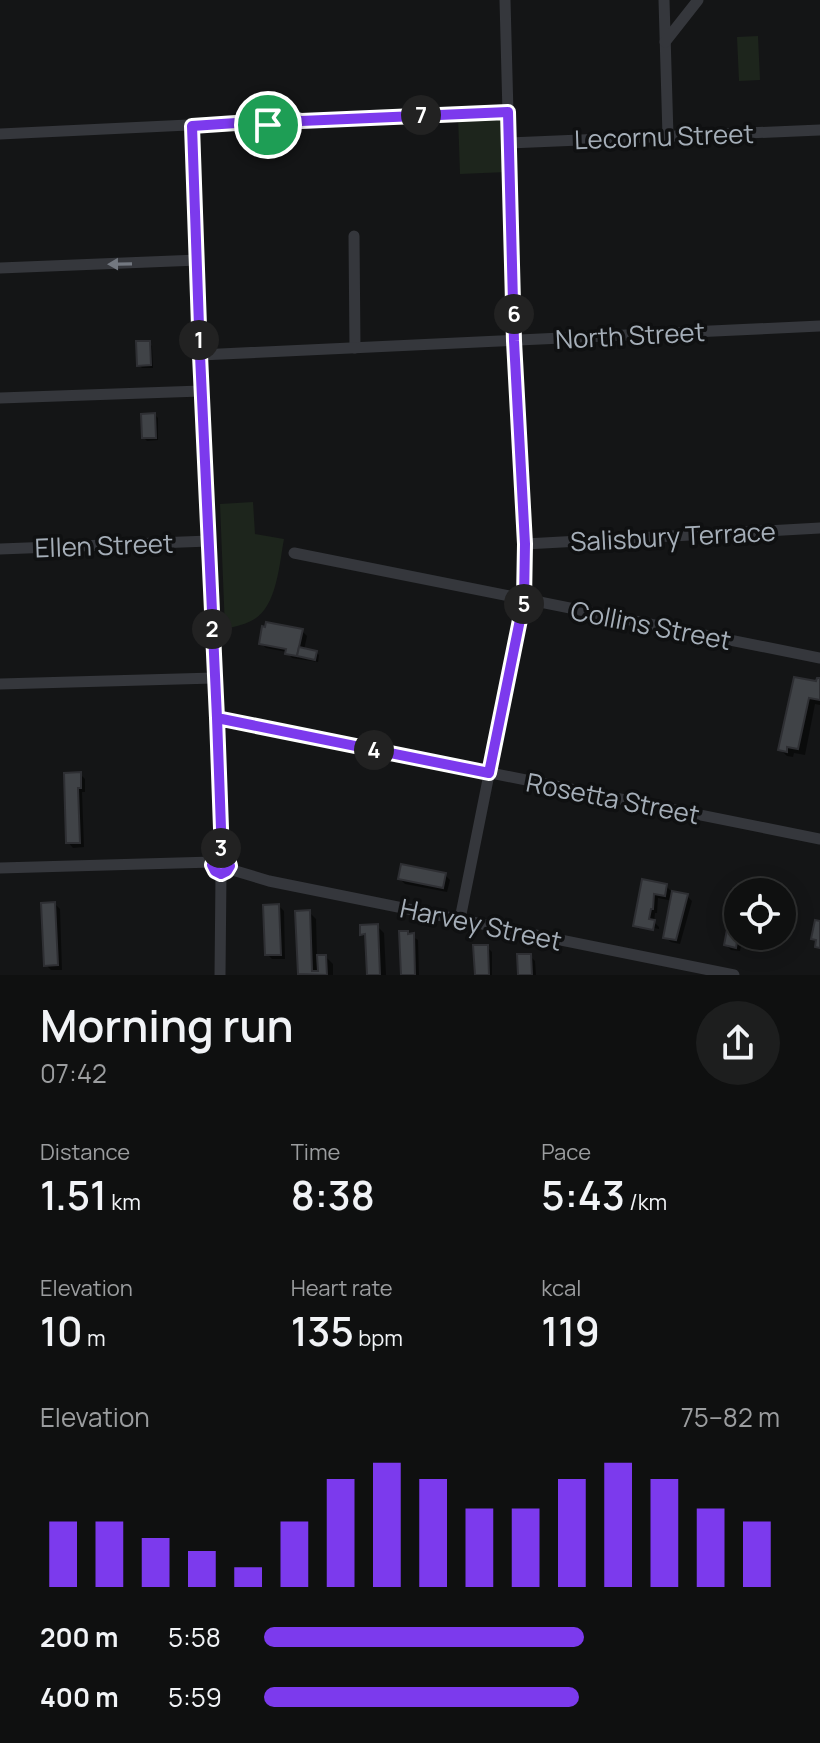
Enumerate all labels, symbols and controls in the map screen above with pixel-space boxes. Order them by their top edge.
pin [234,91,302,159]
pin: 7 [401,95,441,135]
text: 7 [415,100,427,130]
icon: arrive [246,103,290,147]
street label: Lecornu Street [574,115,754,157]
one-way arrow [107,257,132,270]
pin: 6 [494,294,534,334]
text: 6 [507,299,521,329]
street label: North Street [554,313,706,357]
pin: 1 [179,320,219,360]
text: 1 [194,325,204,355]
street label: Salisbury Terrace [569,513,777,559]
street label: Ellen Street [34,525,174,565]
pin: 5 [504,584,544,624]
text: 5 [518,589,530,619]
street label: Collins Street [568,592,734,658]
pin: 2 [192,609,232,649]
text: 2 [205,614,219,644]
pin: 4 [354,730,394,770]
text: 4 [367,735,381,765]
street label: Rosetta Street [523,764,703,832]
pin: 3 [201,828,241,868]
text: 3 [215,833,227,863]
map controls [724,878,796,950]
button: locate [724,878,796,950]
street label: Harvey Street [397,889,565,959]
text: Morning run [40,995,294,1055]
button: share [696,1001,780,1085]
text: 07:42 [40,1055,107,1091]
text: Distance [40,1137,130,1167]
text: Time [291,1137,340,1167]
text: Pace [541,1137,591,1167]
text: 1.51 [40,1167,107,1222]
text: 8:38 [291,1167,375,1222]
text: 5:43 [541,1167,625,1222]
text: km [107,1187,141,1217]
text: /km [625,1187,667,1217]
text: Elevation [40,1273,133,1303]
text: Heart rate [291,1273,393,1303]
text: kcal [541,1273,581,1303]
text: 10 [40,1303,83,1358]
text: 135 [291,1303,354,1358]
text: 119 [541,1303,600,1358]
text: m [83,1323,106,1353]
text: bpm [354,1323,403,1353]
text: Elevation [40,1399,150,1435]
text: 75–82 m [681,1399,780,1435]
text: 200 m [40,1619,118,1655]
text: 5:58 [168,1619,221,1655]
text: 400 m [40,1679,119,1715]
text: 5:59 [168,1679,222,1715]

